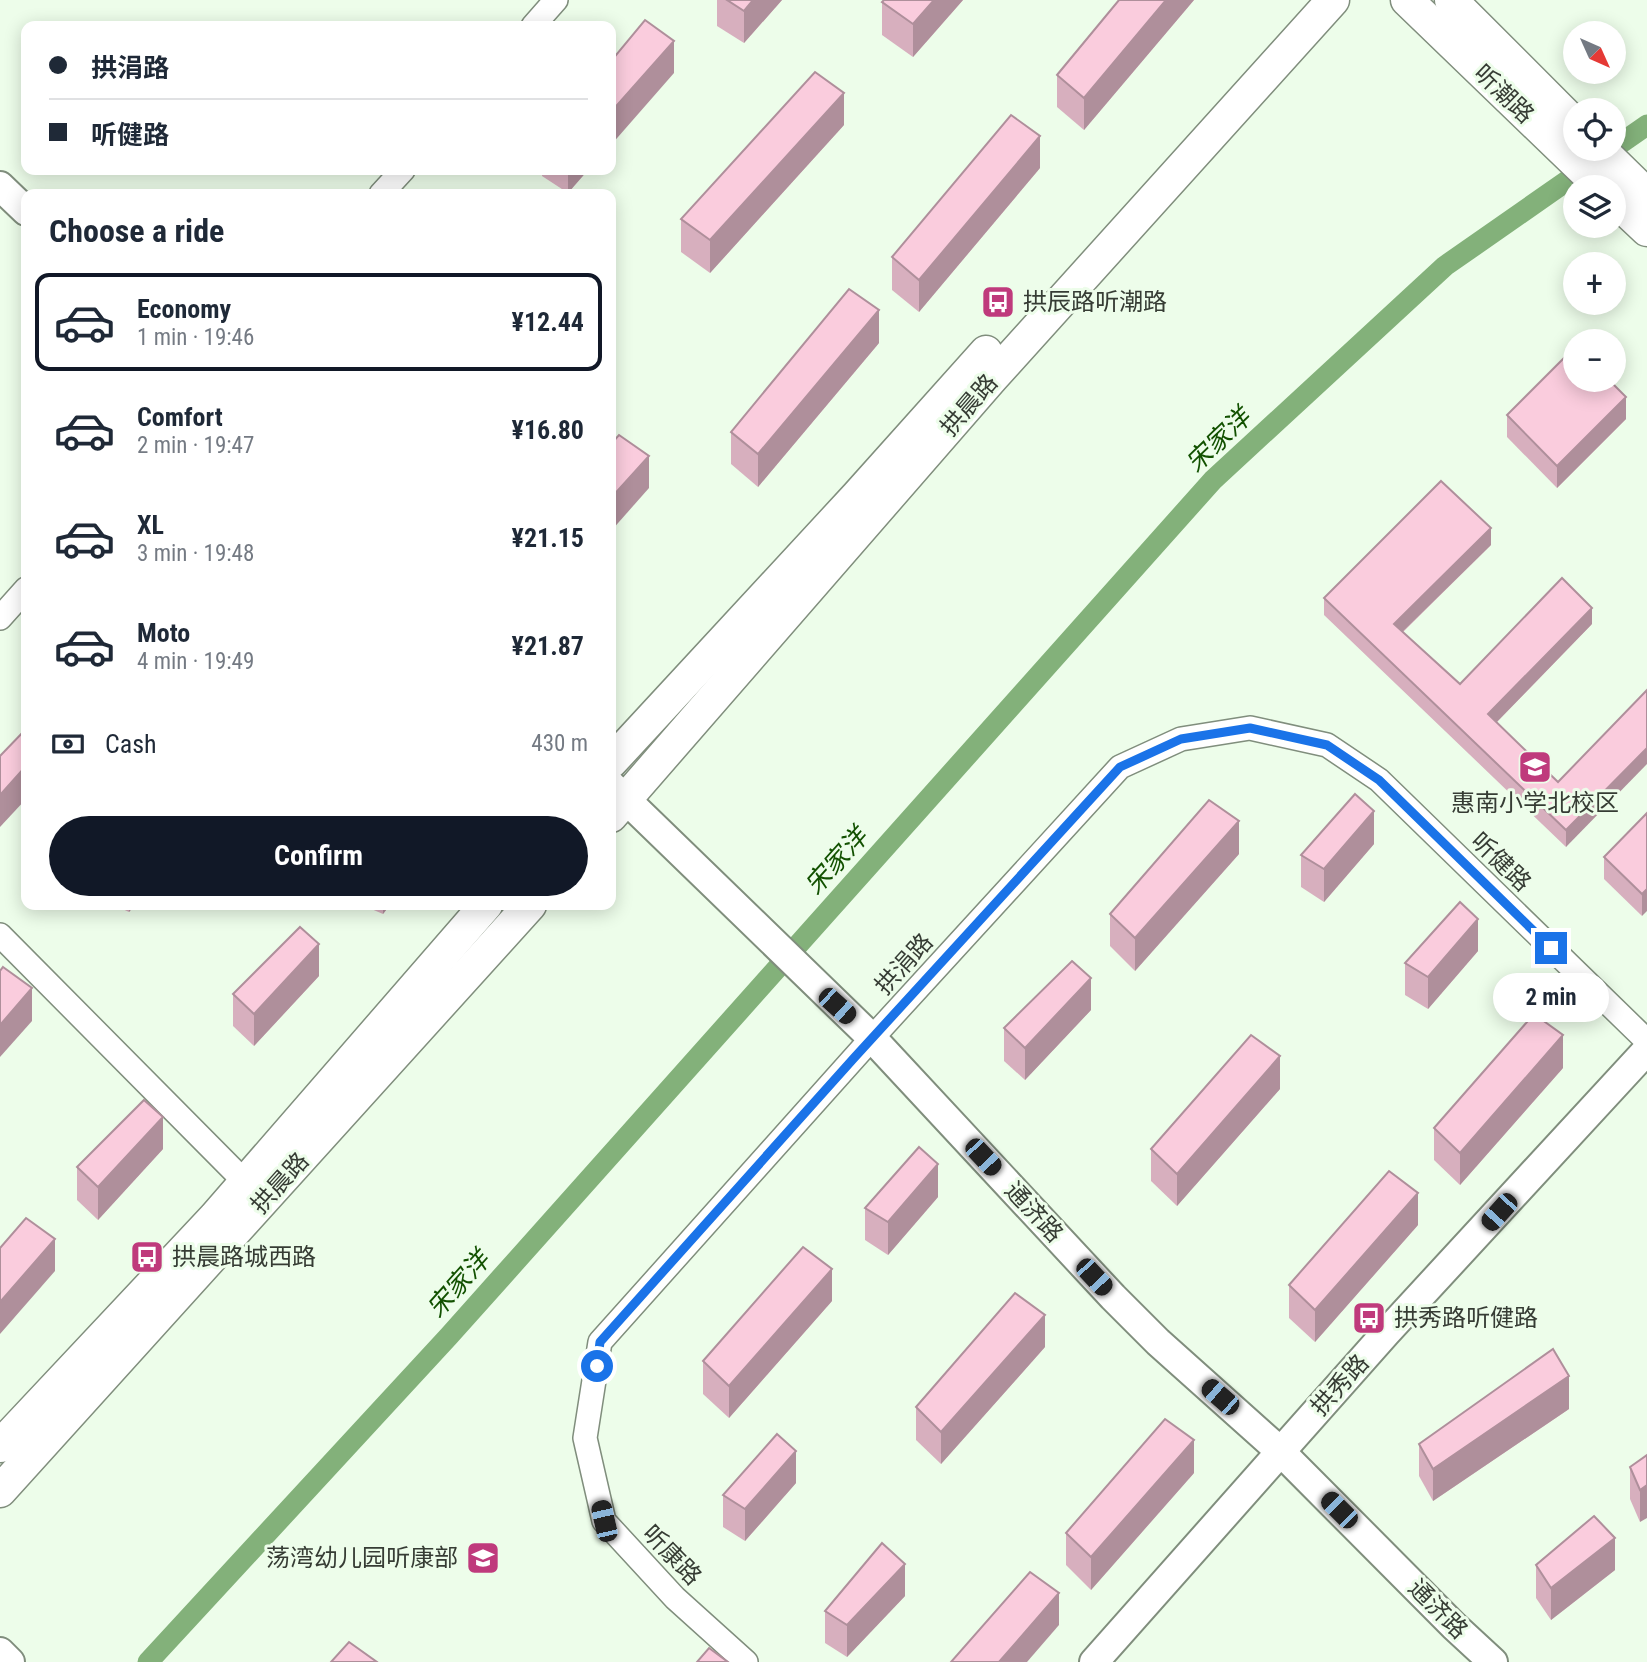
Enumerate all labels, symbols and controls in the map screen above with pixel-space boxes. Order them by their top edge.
north arrow [1563,21,1626,84]
map controls [1563,21,1626,392]
text: 拱涓路 [91,53,169,83]
street label: 听潮路 [1468,59,1540,129]
button: locate [1563,98,1626,161]
text: 听健路 [91,120,169,150]
button: layers [1563,175,1626,238]
text: Choose a ride [49,212,224,250]
button: + [1563,252,1626,315]
bus stop icon: 拱辰路听潮路 [979,283,1017,321]
place label: 拱辰路听潮路 [1023,288,1167,316]
icon: car [53,291,116,354]
text: Economy [137,294,231,324]
text: ¥12.44 [512,307,584,337]
text: 1 min · 19:46 [137,324,254,351]
button: − [1563,329,1626,392]
street label: 拱晨路 [935,369,1003,441]
icon: car [53,399,116,462]
water label: 宋家洋 [1180,400,1259,478]
text: Comfort [137,402,223,432]
text: ¥16.80 [512,415,584,445]
text: 2 min · 19:47 [137,432,254,459]
icon: car [53,507,116,570]
text: XL [137,510,164,540]
text: ¥21.15 [512,523,584,553]
text: 3 min · 19:48 [137,540,254,567]
icon: car [53,615,116,678]
text: Moto [137,618,190,648]
text: ¥21.87 [512,631,584,661]
text: 4 min · 19:49 [137,648,254,675]
icon: cash [49,725,87,763]
text: Cash [105,729,157,759]
text: 430 m [531,730,588,757]
school or university icon: 惠南小学北校区 [1516,748,1554,786]
place label: 惠南小学北校区 [1451,789,1619,817]
button: Confirm [49,816,588,896]
water label: 宋家洋 [799,820,875,900]
street label: 听健路 [1465,827,1537,897]
street label: 拱涓路 [870,928,938,1000]
route end [1535,932,1567,964]
callout: 2 min [1493,972,1609,1021]
car [815,984,860,1028]
text: 2 min [1525,984,1577,1011]
car [961,1134,1006,1180]
street label: 拱晨路 [246,1147,314,1219]
street label: 通济路 [999,1176,1069,1248]
car [1478,1189,1521,1235]
bus stop icon: 拱晨路城西路 [128,1238,166,1276]
place label: 拱晨路城西路 [172,1243,316,1271]
water label: 宋家洋 [421,1243,497,1323]
car [1072,1254,1117,1300]
bus stop icon: 拱秀路听健路 [1350,1299,1388,1337]
place label: 拱秀路听健路 [1394,1304,1538,1332]
street label: 拱秀路 [1306,1349,1374,1421]
route start [581,1350,613,1382]
car [1198,1375,1243,1419]
car [1317,1488,1362,1532]
car [590,1498,619,1544]
street label: 听康路 [637,1519,707,1591]
school or university icon: 荡湾幼儿园听康部 [464,1539,502,1577]
place label: 荡湾幼儿园听康部 [266,1544,458,1572]
street label: 通济路 [1403,1574,1473,1644]

